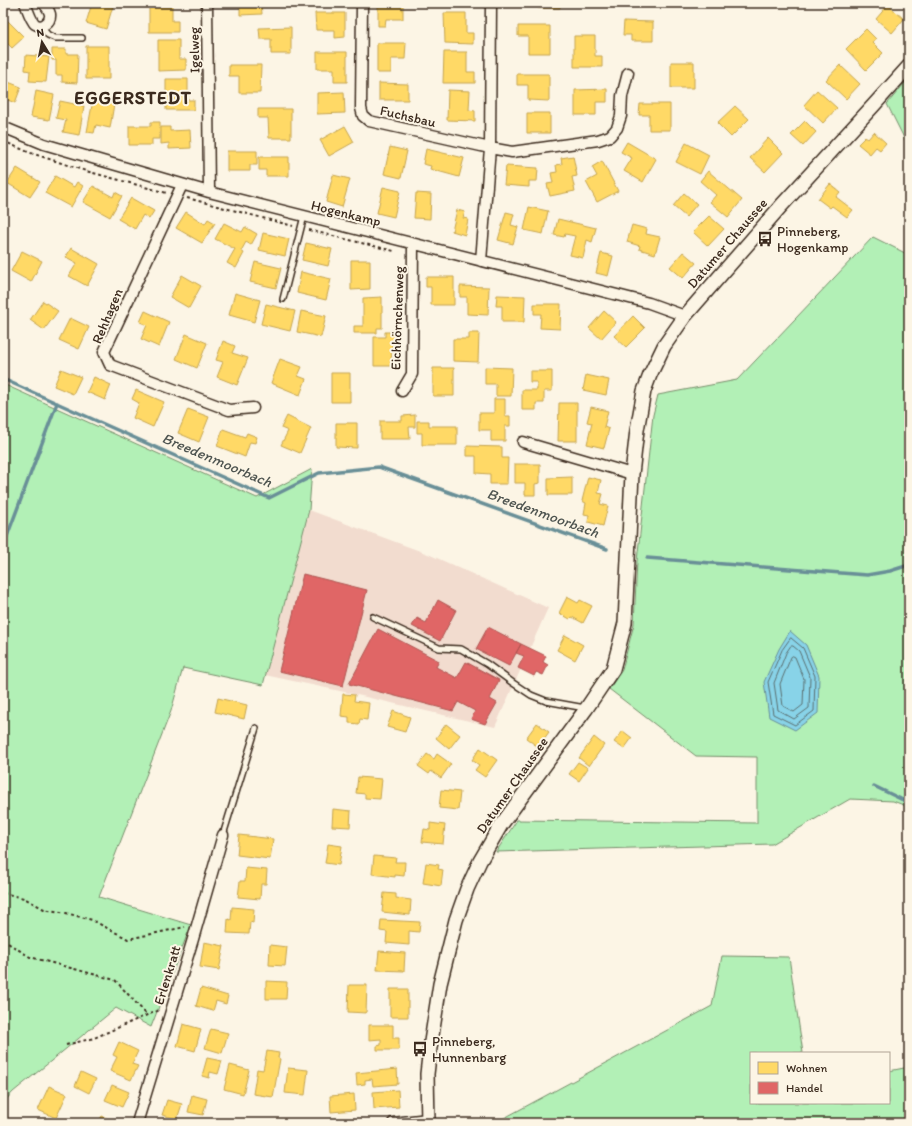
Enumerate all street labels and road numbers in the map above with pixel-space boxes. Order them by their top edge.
street label: Igelweg [186,26,203,73]
street label: Fuchsbau [378,102,438,131]
street label: Datumer Chaussee [684,195,771,292]
street label: Hogenkamp [309,197,383,230]
street label: Eichhörnchenweg [387,265,408,370]
street label: Rehhagen [88,286,127,346]
street label: Datumer Chaussee [473,734,552,837]
street label: Erlenkratt [150,943,185,1007]

